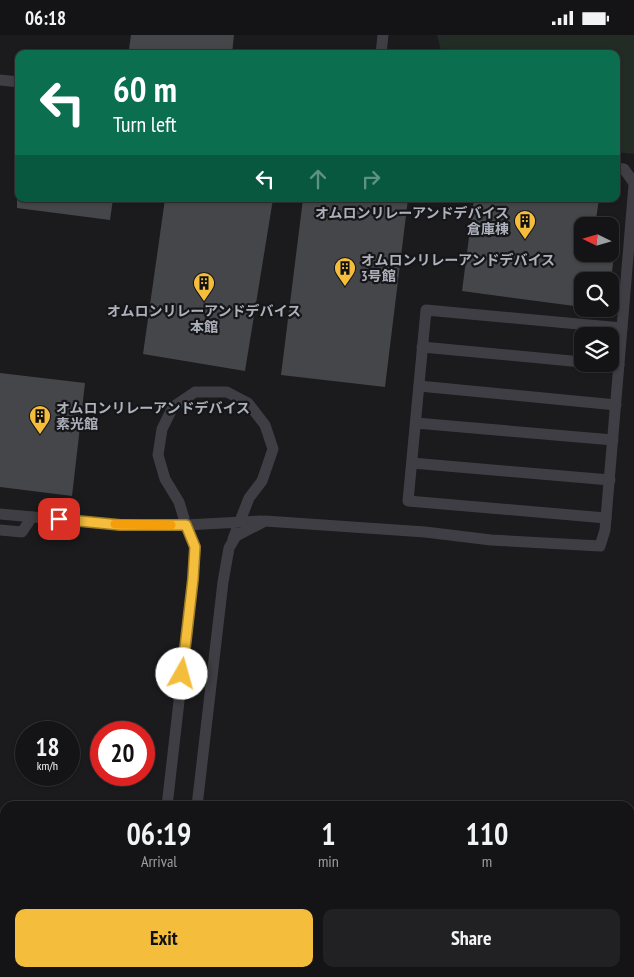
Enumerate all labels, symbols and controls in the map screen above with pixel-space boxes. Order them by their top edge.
text: 06:18 [25,6,66,30]
text: 60 m [113,66,177,112]
icon: left [30,70,95,135]
text: Turn left [113,110,177,138]
icon: left [251,165,279,193]
icon: ahead [304,165,332,193]
icon: right [357,165,385,193]
place label: オムロンリレーアンドデバイス 倉庫棟 [315,204,509,238]
building icon: オムロンリレーアンドデバイス 倉庫棟 [513,209,537,240]
north arrow [574,217,619,263]
map controls [574,217,619,372]
place label: オムロンリレーアンドデバイス 3号館 [361,251,555,285]
building icon: オムロンリレーアンドデバイス 3号館 [333,256,357,287]
building icon: オムロンリレーアンドデバイス 本館 [192,271,216,302]
button: search [574,272,619,317]
place label: オムロンリレーアンドデバイス 本館 [107,302,301,336]
button: layers [574,327,619,372]
place label: オムロンリレーアンドデバイス 素光館 [56,399,250,433]
building icon: オムロンリレーアンドデバイス 素光館 [28,404,52,435]
pin [38,498,80,540]
icon: arrive [45,505,73,533]
position arrow [155,647,207,699]
speed limit sign: 20 [90,721,155,786]
text: 18 [36,731,59,763]
text: km/h [37,758,58,773]
text: 06:19 [127,814,191,853]
text: 1 [321,814,336,853]
text: 110 [465,814,508,853]
text: Arrival [141,851,177,871]
text: min [318,851,339,871]
text: m [482,851,492,871]
button: Exit [15,909,313,967]
button: Share [323,909,620,967]

